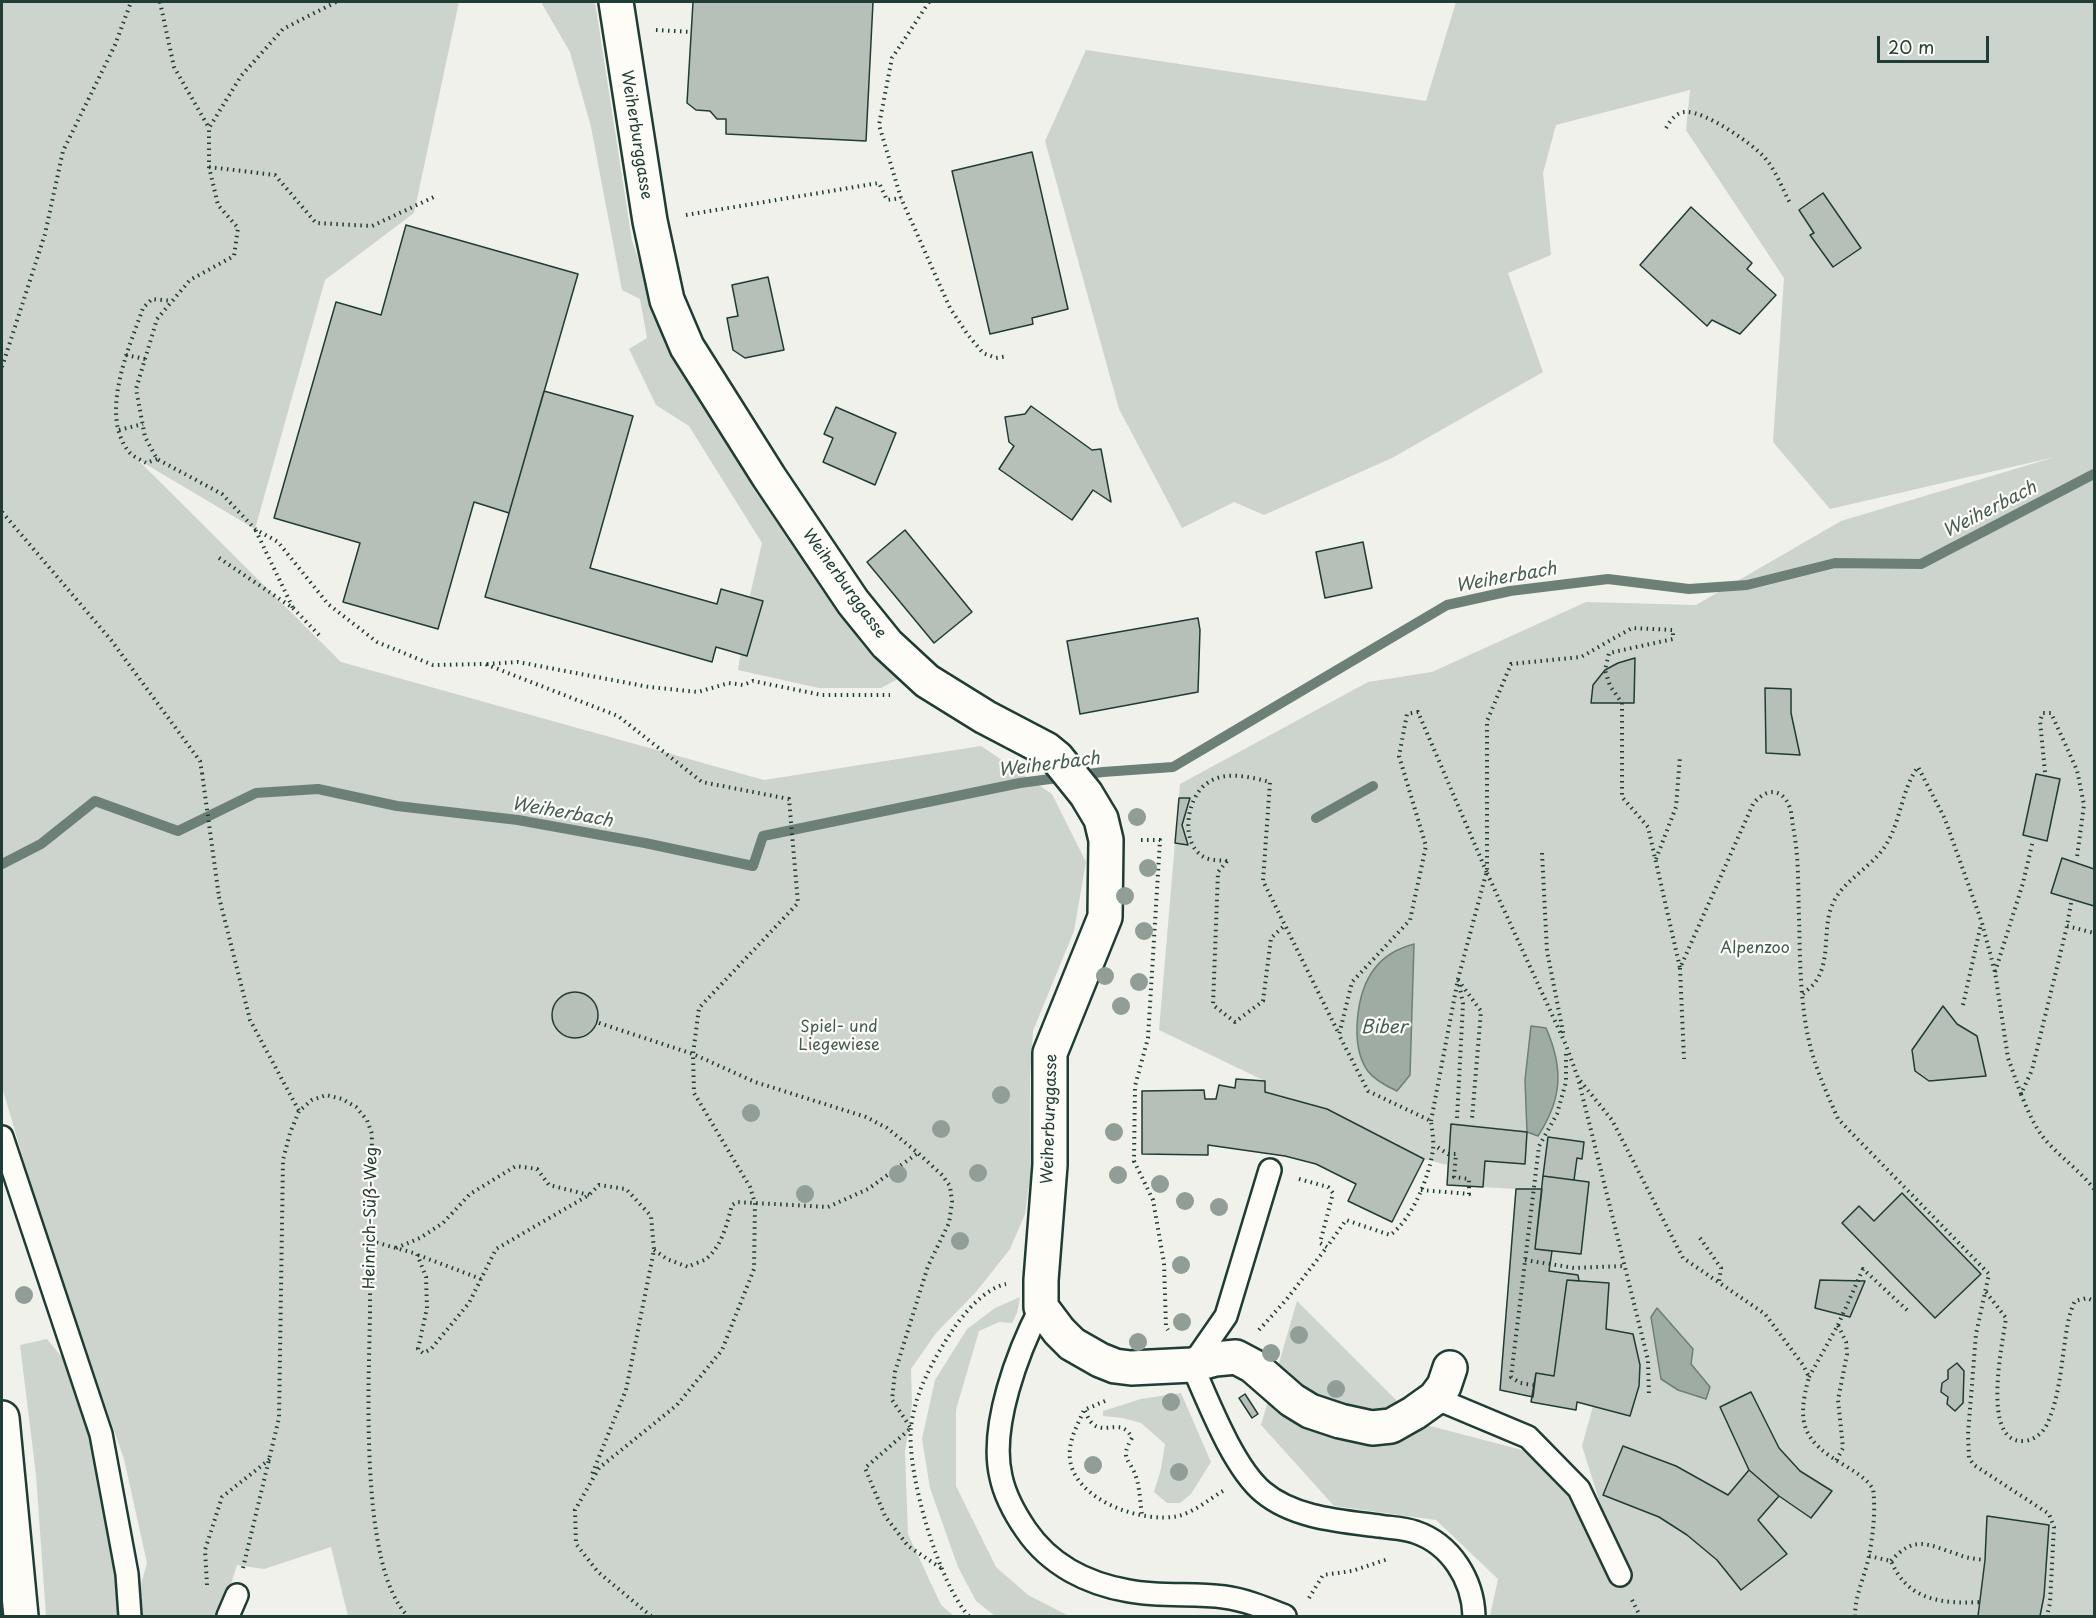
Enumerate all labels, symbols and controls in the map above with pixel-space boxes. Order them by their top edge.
scale bar [1880,24,1992,62]
text: 20 m [1888,33,1934,60]
street label: Weiherburggasse [616,69,656,201]
water label: Weiherbach [1940,477,2040,543]
street label: Weiherburggasse [798,526,890,642]
water label: Weiherbach [1454,559,1558,597]
water label: Weiherbach [997,748,1101,782]
water label: Weiherbach [510,794,614,832]
park label: Alpenzoo [1720,939,1790,959]
water label: Biber [1361,1017,1407,1039]
park label: Spiel- und Liegewiese [798,1018,880,1056]
street label: Weiherburggasse [1038,1054,1062,1184]
street label: Heinrich-Süß-Weg [360,1147,382,1289]

